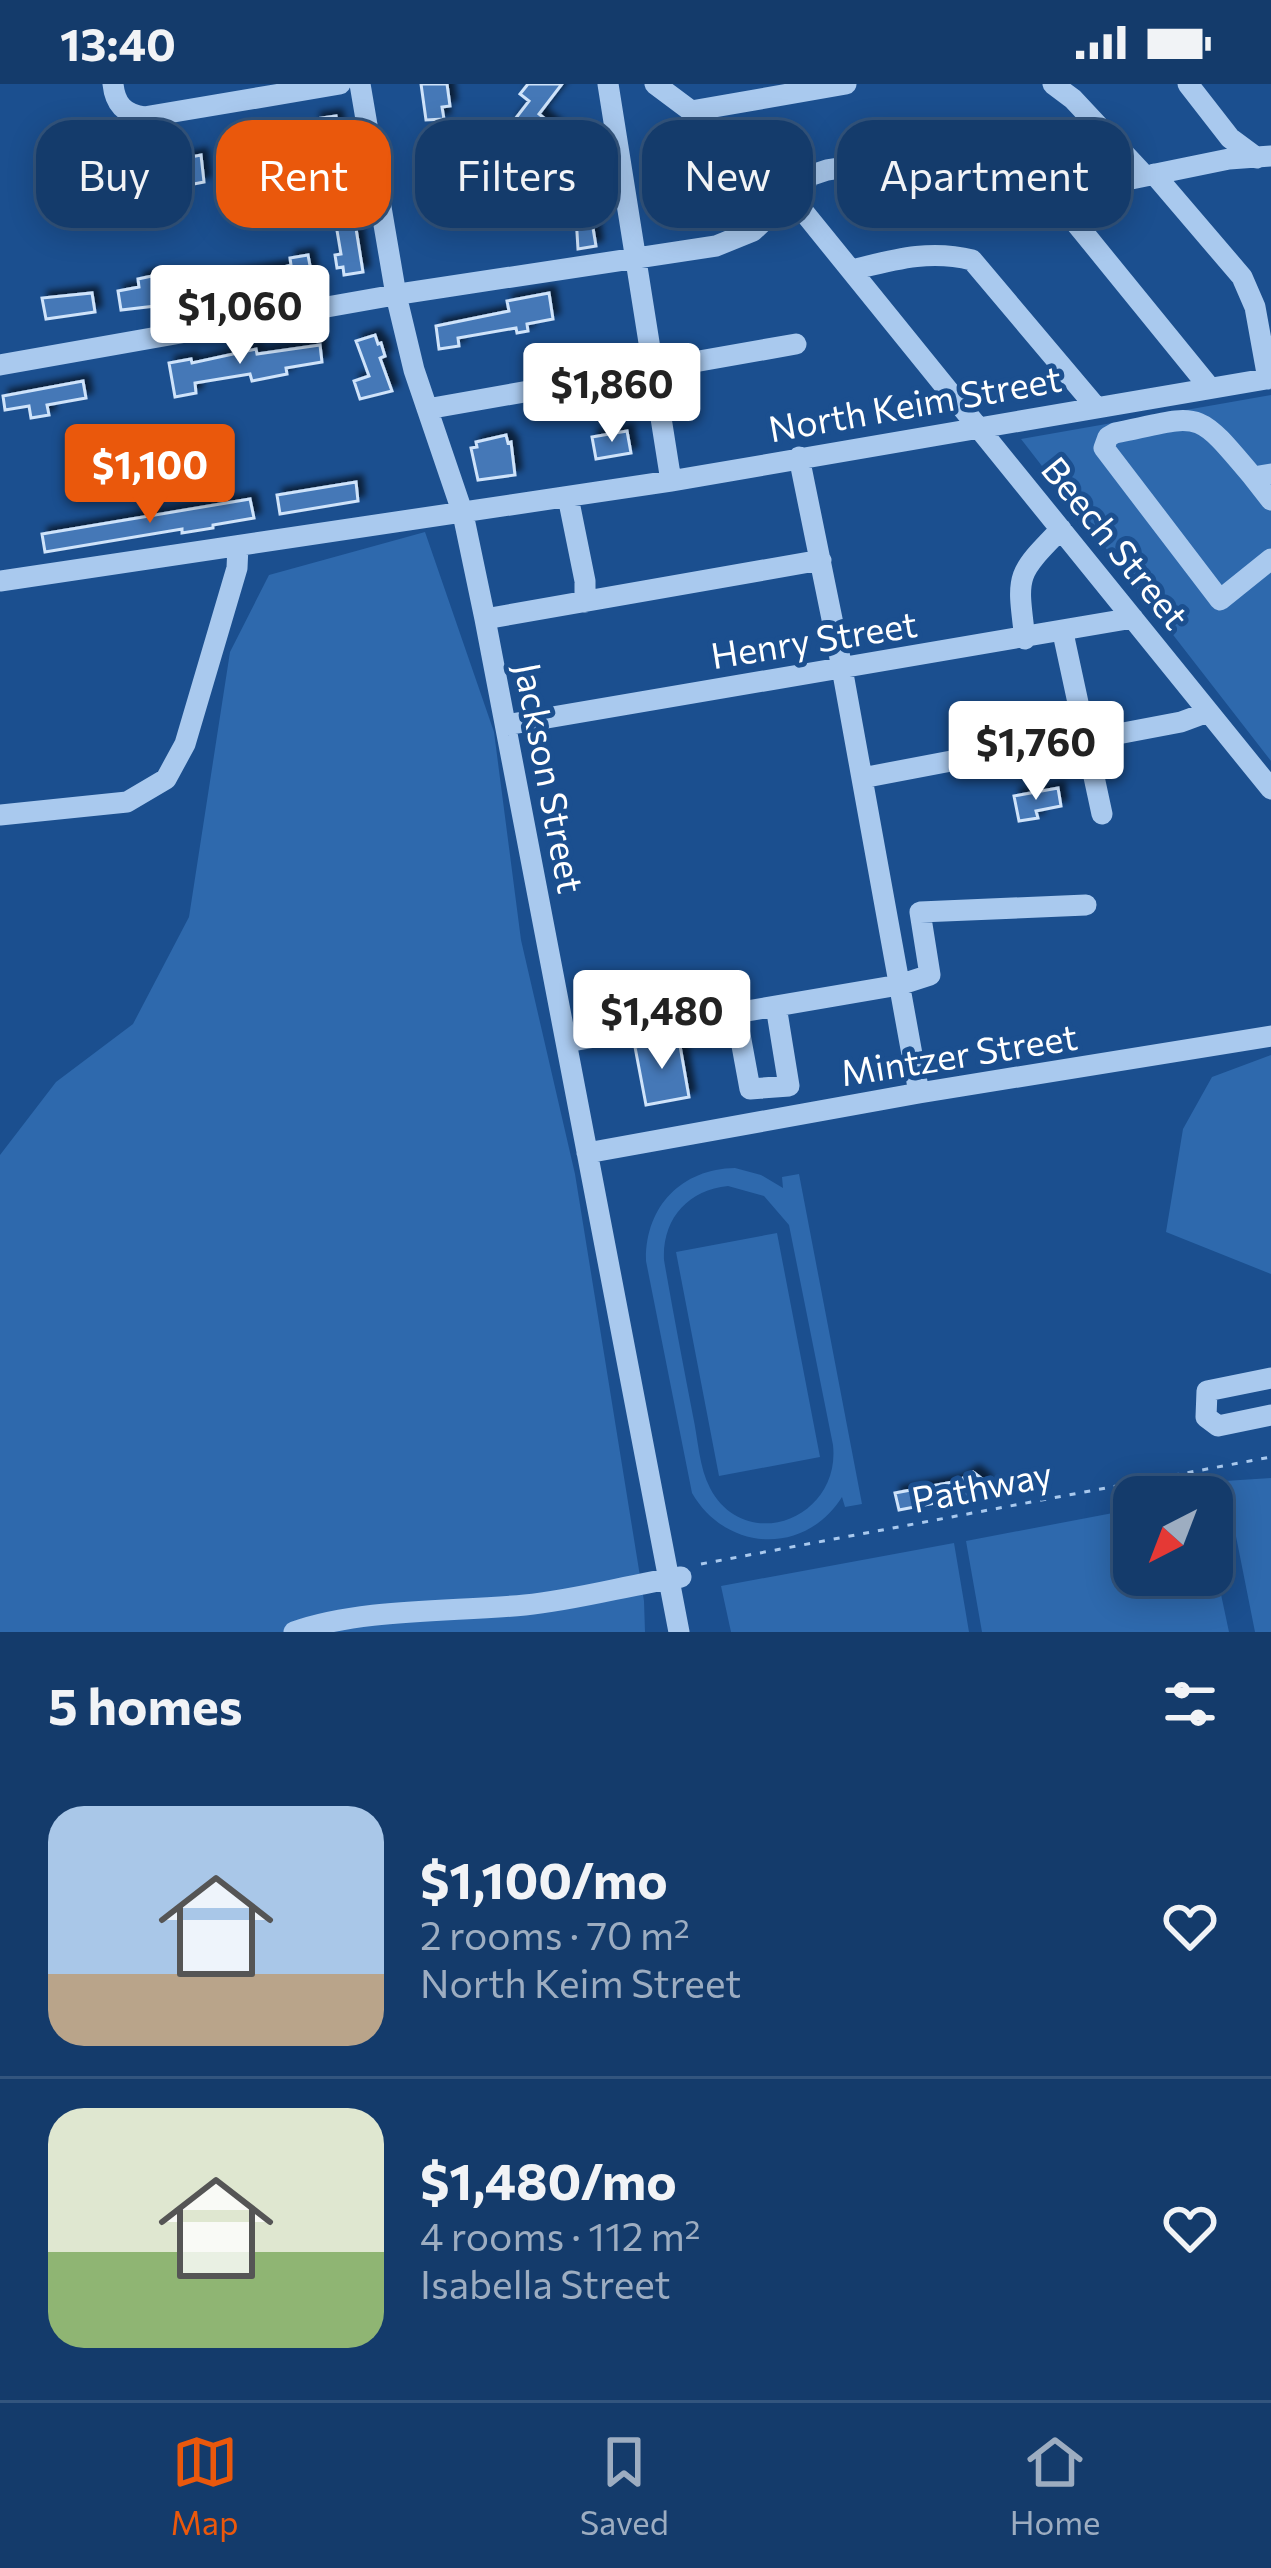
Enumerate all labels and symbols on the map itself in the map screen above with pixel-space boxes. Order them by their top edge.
pin: $1,060 [142,265,338,367]
pin: $1,860 [514,343,710,445]
street label: North Keim Street [765,355,1064,449]
pin: $1,100 [52,424,248,526]
street label: Beech Street [1034,447,1199,637]
street label: Henry Street [707,600,920,676]
street label: Jackson Street [507,659,595,897]
pin: $1,760 [938,701,1134,803]
pin: $1,480 [564,970,760,1072]
street label: Mintzer Street [837,1013,1080,1093]
street label: Pathway [908,1450,1055,1520]
north arrow [1113,1476,1233,1596]

